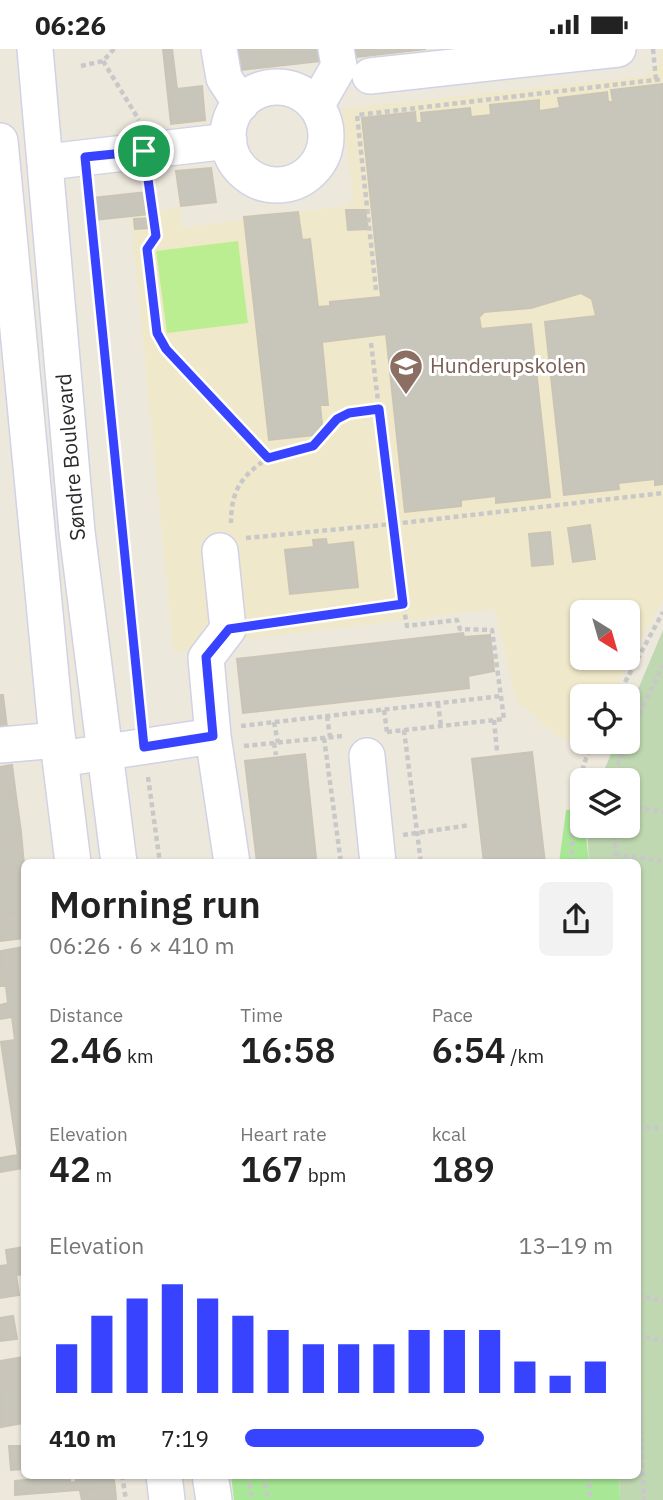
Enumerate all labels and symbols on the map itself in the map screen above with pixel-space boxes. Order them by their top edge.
pin [114,121,174,181]
school or university icon: Hunderupskolen [387,347,425,396]
place label: Hunderupskolen [430,351,586,379]
street label: Søndre Boulevard [49,372,91,542]
north arrow [570,600,640,670]

